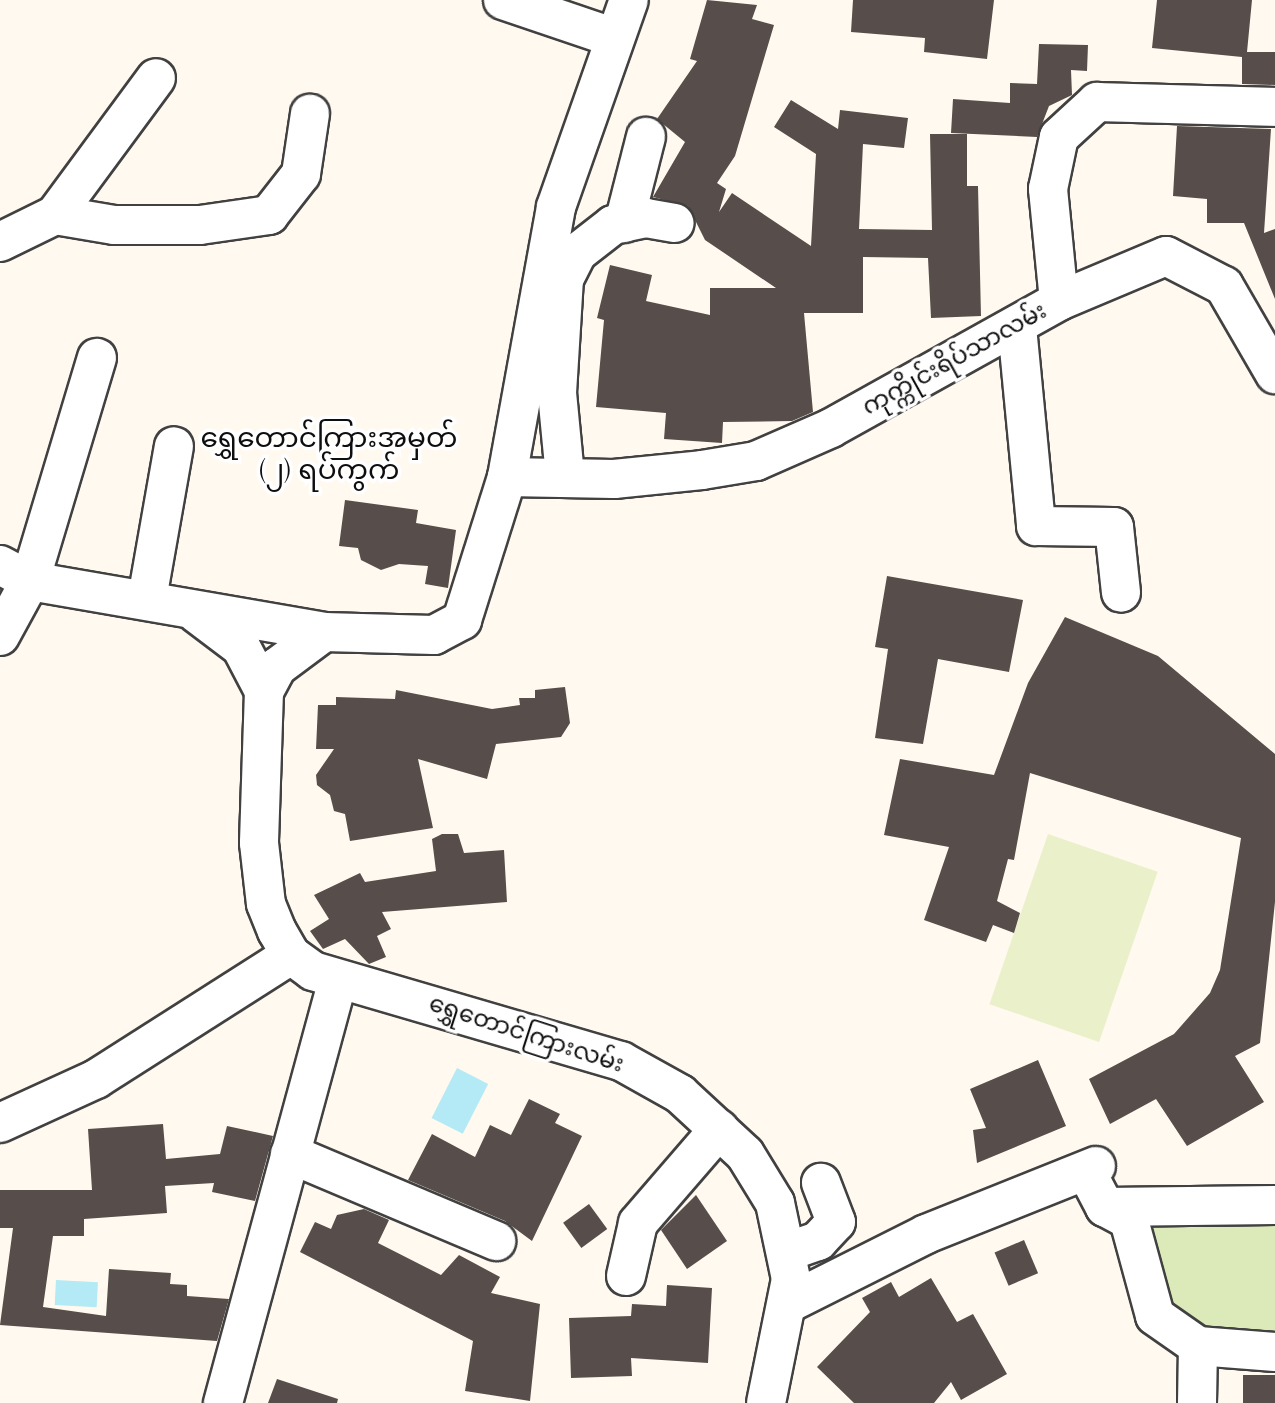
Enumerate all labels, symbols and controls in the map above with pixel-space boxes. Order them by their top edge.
street label: ကုက္ကိုင်းရိပ်သာလမ်း [858,297,1052,423]
district label: ရွှေတောင်ကြားအမှတ် (၂) ရပ်ကွက် [201,422,457,488]
street label: ရွှေတောင်ကြားလမ်း [425,990,627,1080]

